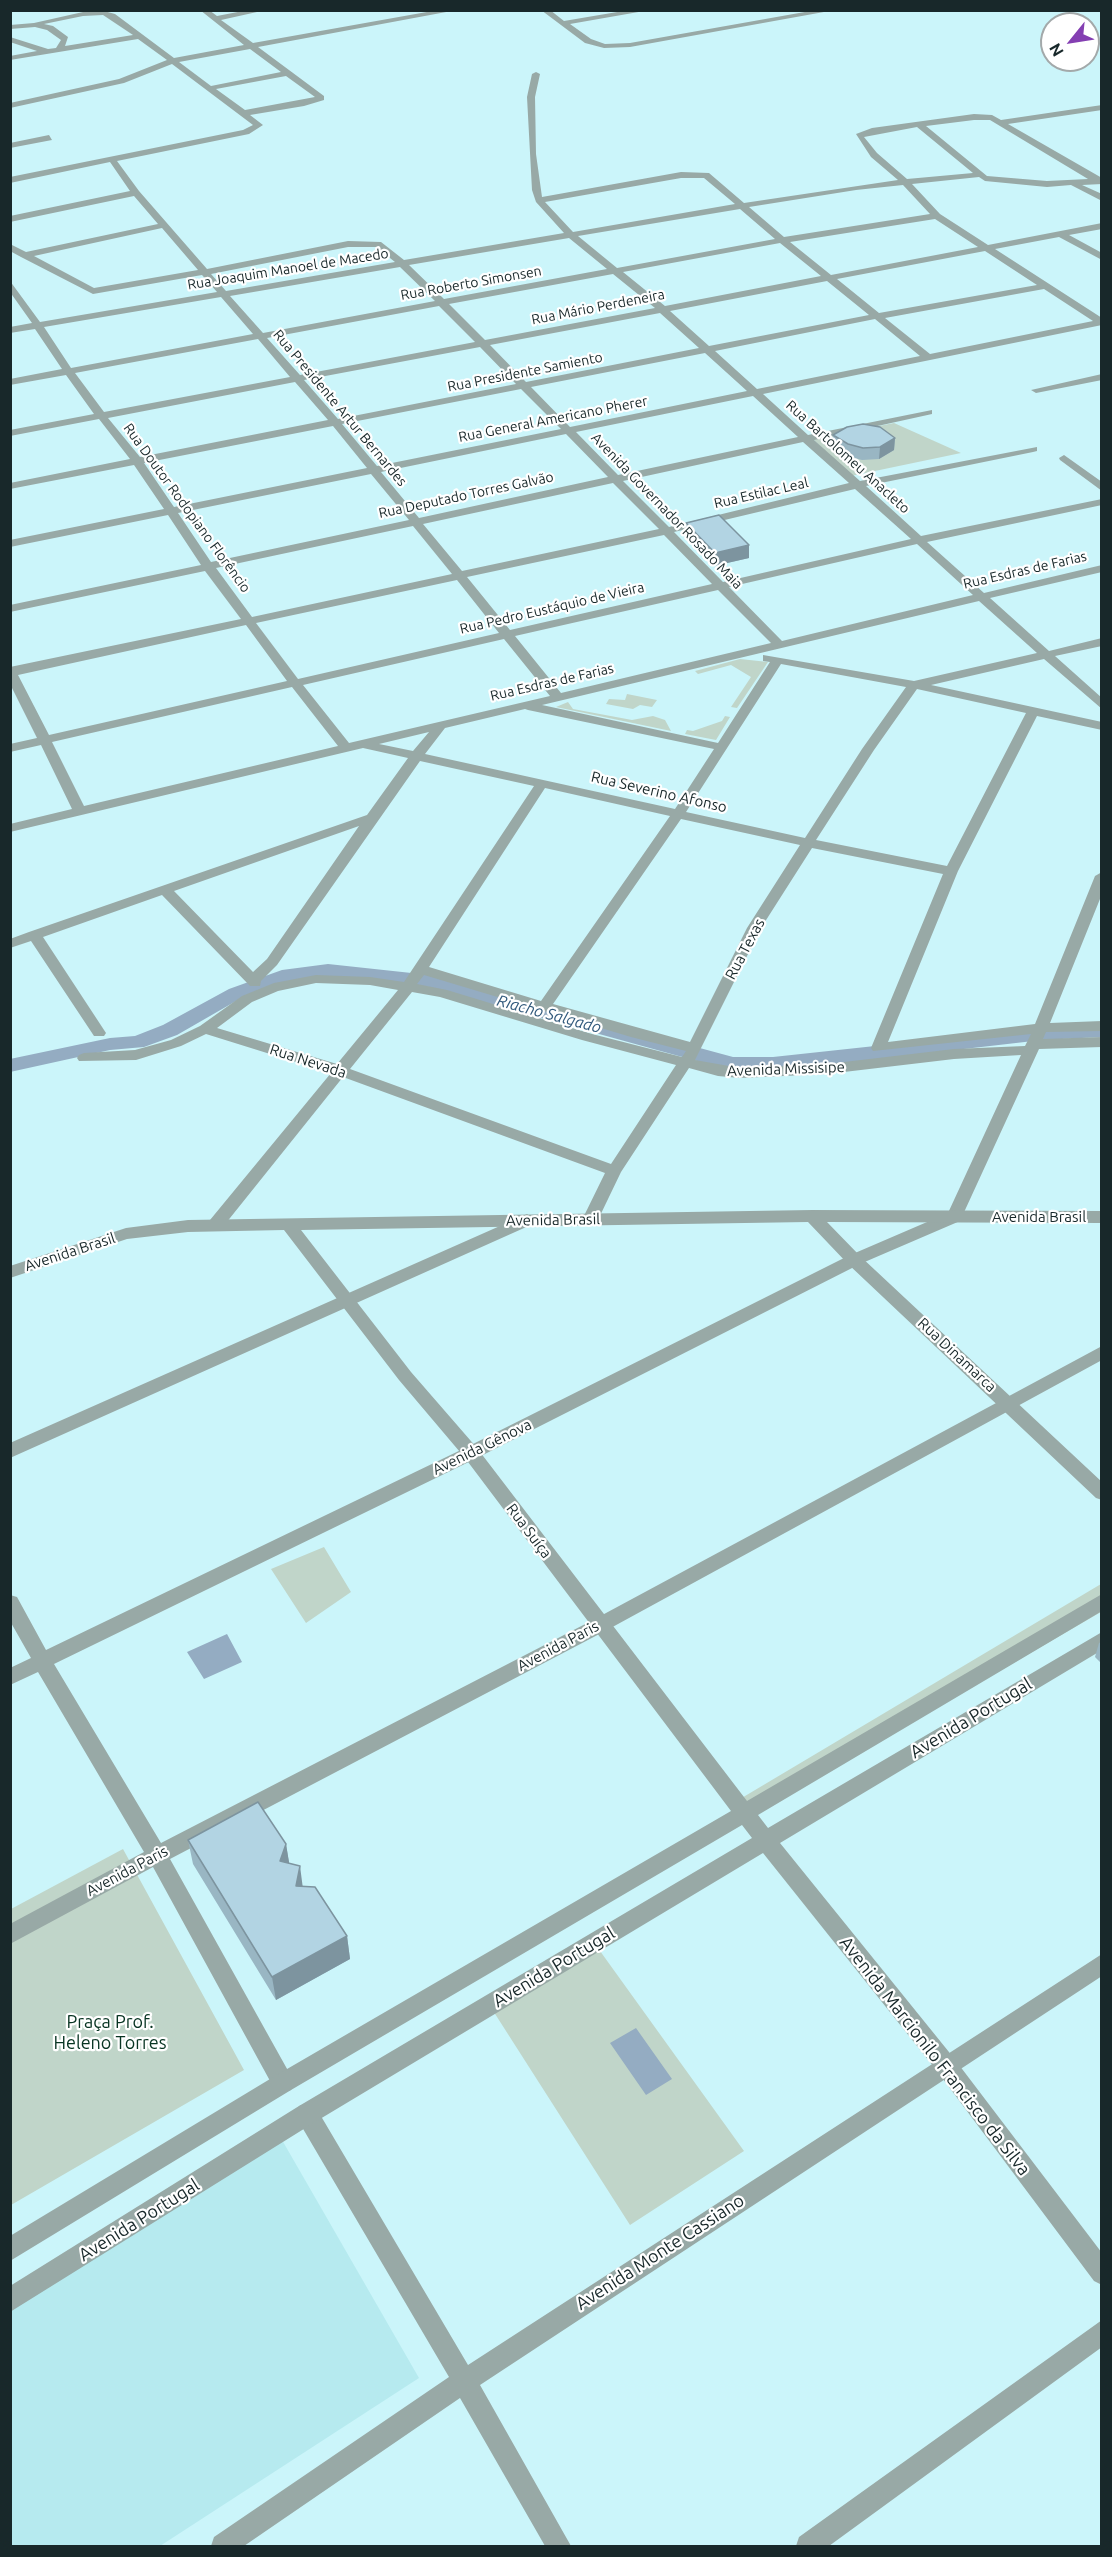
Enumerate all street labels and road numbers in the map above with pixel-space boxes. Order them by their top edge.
street label: Rua Joaquim Manoel de Macedo [186,245,390,293]
street label: Rua Roberto Simonsen [399,262,543,304]
street label: Rua Mário Perdeneira [530,286,666,328]
street label: Rua Presidente Artur Bernardes [270,326,410,490]
street label: Rua Presidente Samiento [446,349,604,395]
street label: Rua General Americano Pherer [457,392,649,446]
street label: Rua Bartolomeu Anacleto [783,397,913,517]
street label: Rua Doutor Rodopiano Florêncio [120,420,254,596]
street label: Avenida Governador Rosado Maia [588,429,746,593]
street label: Rua Deputado Torres Galvão [377,468,555,522]
street label: Rua Estilac Leal [712,474,810,512]
street label: Rua Esdras de Farias [962,548,1088,592]
street label: Rua Pedro Eustáquio de Vieira [458,579,646,637]
street label: Rua Esdras de Farias [489,660,615,704]
street label: Rua Severino Afonso [589,768,729,816]
street label: Rua Texas [721,915,769,983]
street label: Rua Nevada [267,1040,349,1082]
street label: Avenida Missisipe [727,1058,845,1080]
street label: Avenida Brasil [992,1208,1086,1226]
street label: Avenida Brasil [506,1210,600,1230]
street label: Avenida Brasil [22,1229,118,1275]
street label: Rua Dinamarca [914,1314,1000,1396]
street label: Avenida Gênova [430,1415,534,1479]
street label: Rua Suíça [503,1500,555,1562]
street label: Avenida Paris [514,1617,602,1675]
street label: Avenida Portugal [906,1673,1036,1763]
street label: Avenida Paris [83,1842,171,1900]
street label: Avenida Portugal [489,1922,619,2012]
street label: Avenida Marcionilo Francisco da Silva [835,1932,1035,2180]
street label: Avenida Portugal [75,2174,203,2266]
street label: Avenida Monte Cassiano [572,2189,748,2315]

